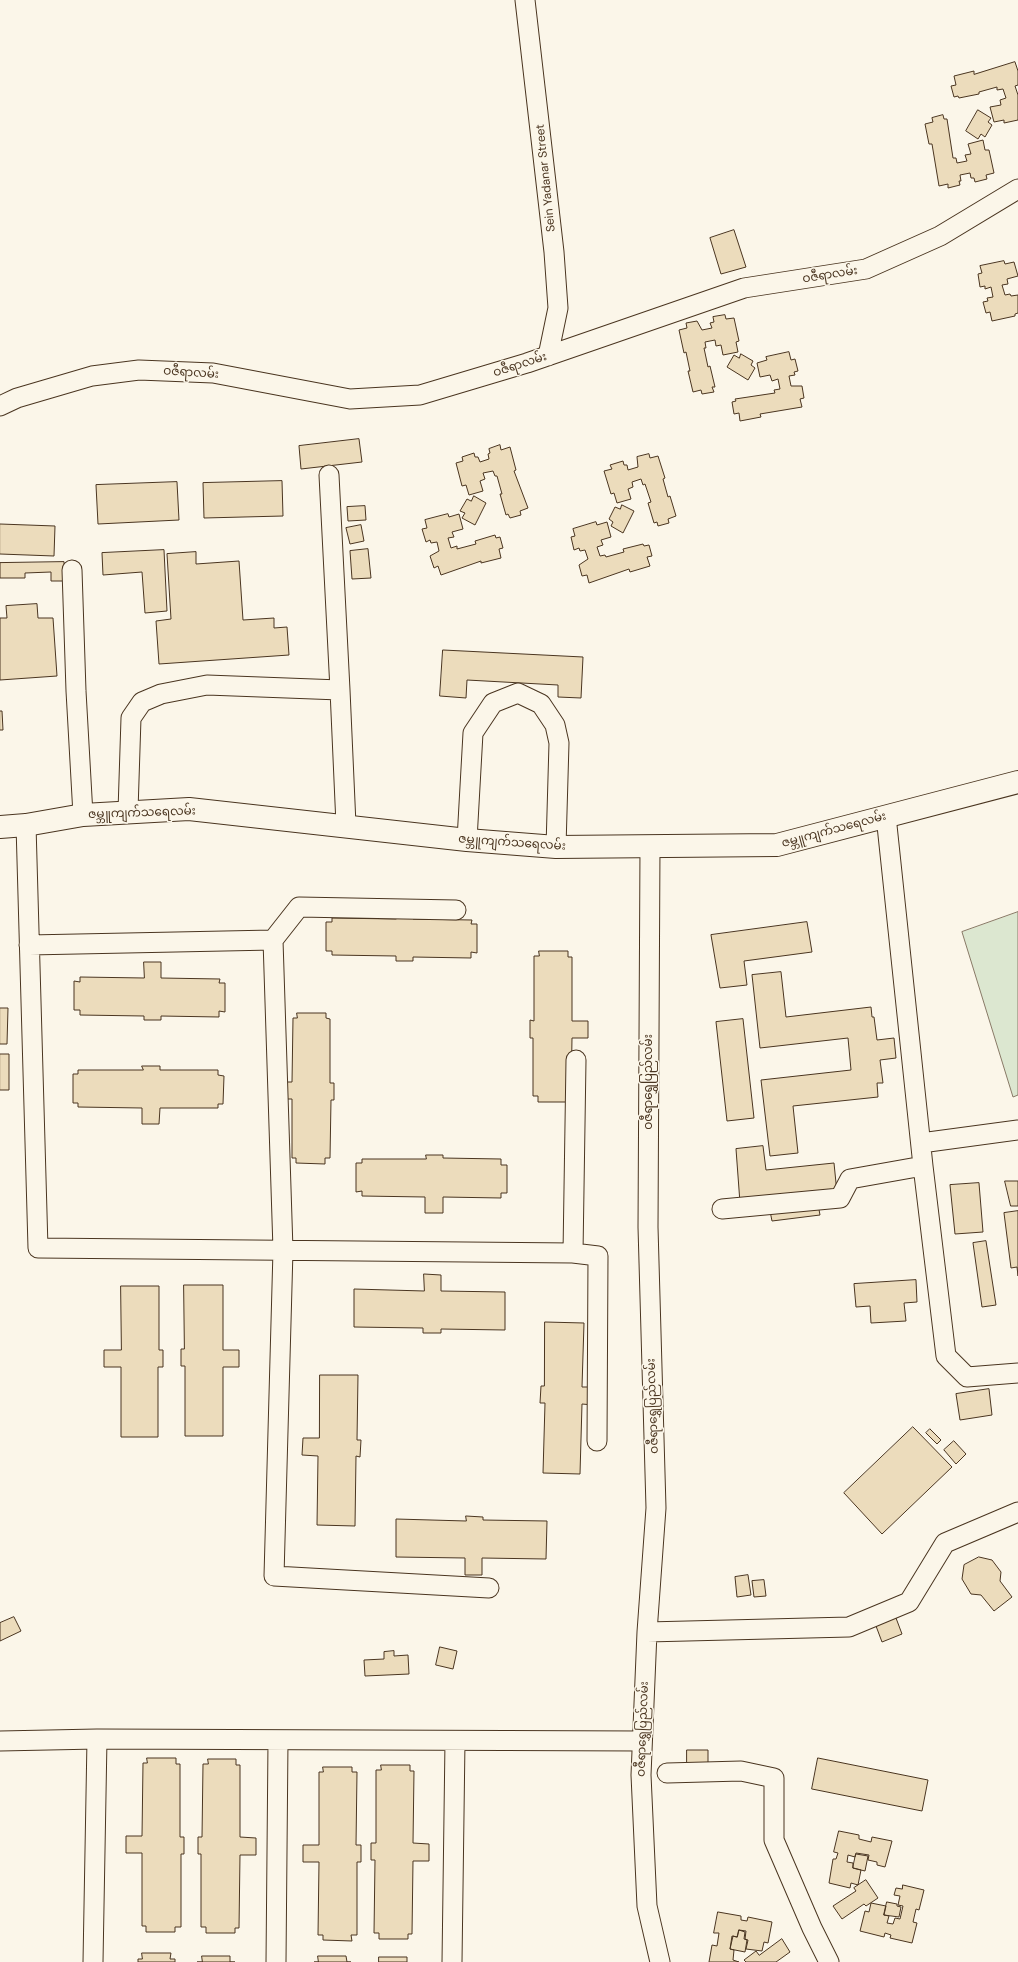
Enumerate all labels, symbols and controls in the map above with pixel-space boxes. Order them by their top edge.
street label: Sein Yadanar Street [533,123,559,233]
street label: ဝဇီရာလမ်း [801,264,859,286]
street label: ဝဇီရာလမ်း [491,350,549,380]
street label: ဝဇီရာလမ်း [163,364,219,382]
street label: ဇမ္ဘူကျက်သရေလမ်း [88,804,196,822]
street label: ဇမ္ဘူကျက်သရေလမ်း [780,809,888,851]
street label: ဇမ္ဘူကျက်သရေလမ်း [458,832,566,854]
street label: ဝဇီရာရွှေပြည်လမ်း [642,1034,656,1130]
street label: ဝဇီရာရွှေပြည်လမ်း [644,1358,662,1454]
street label: ဝဇီရာရွှေပြည်လမ်း [634,1681,652,1777]

